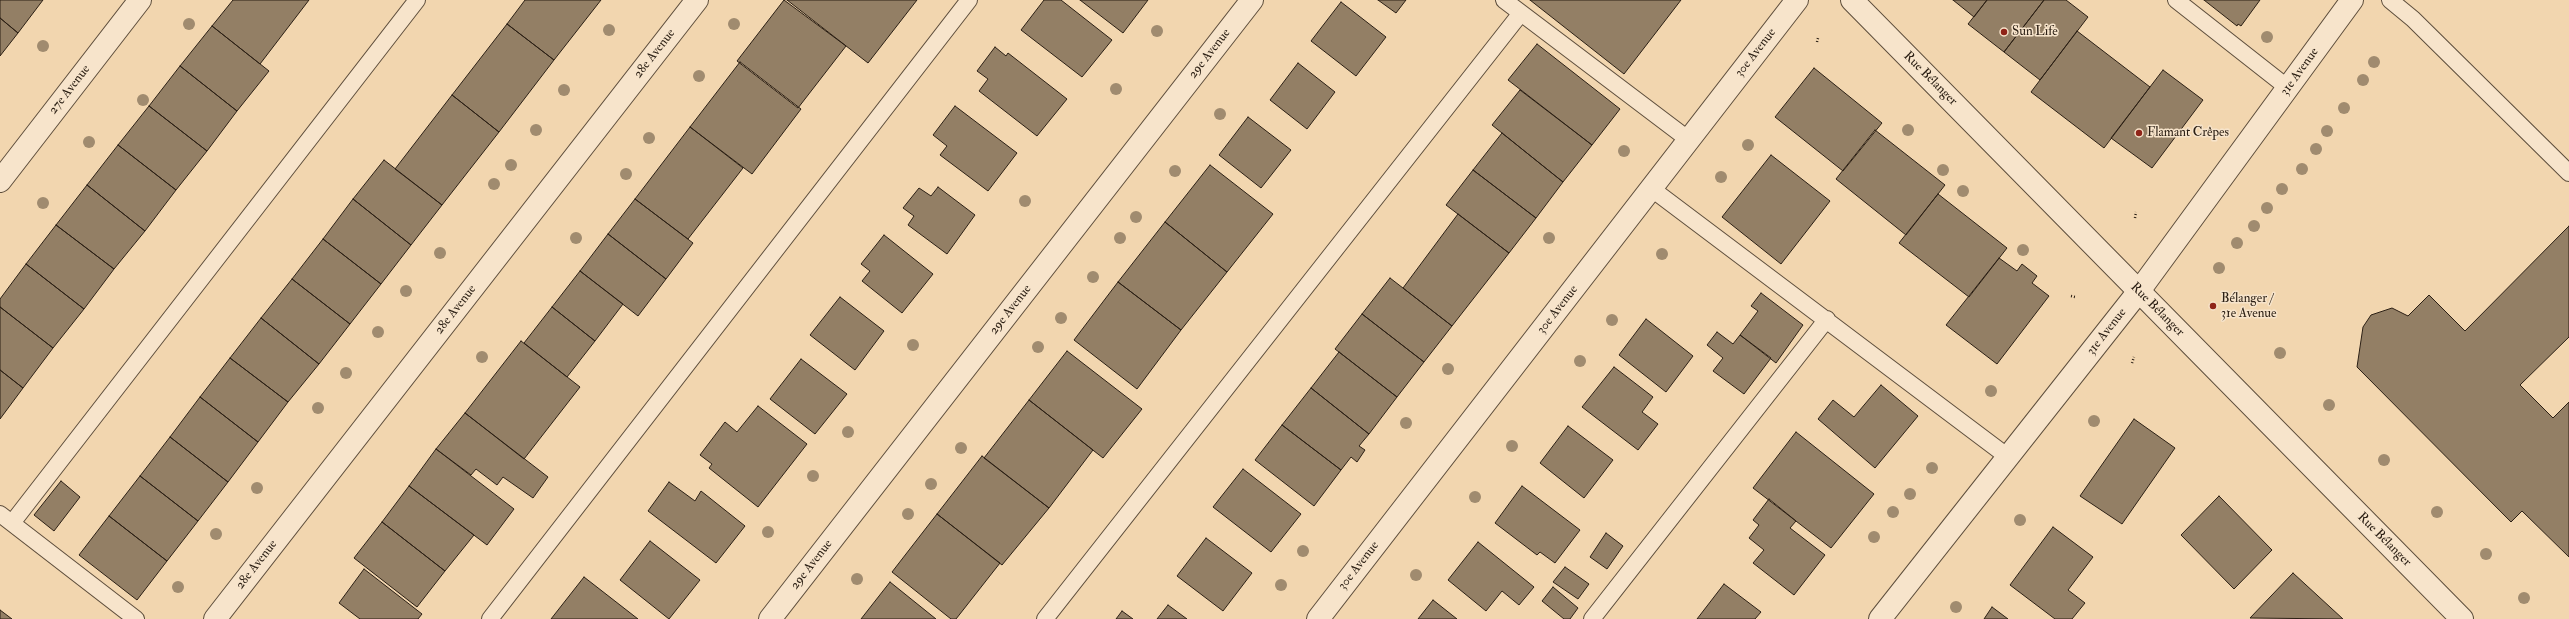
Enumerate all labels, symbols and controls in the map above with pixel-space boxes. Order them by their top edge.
place label: Sun Life [2012,24,2058,40]
street label: 28e Avenue [631,26,679,82]
street label: 29e Avenue [1186,26,1234,82]
street label: 30e Avenue [1732,26,1780,80]
marker: Sun Life [1999,27,2009,37]
street label: 31e Avenue [2277,45,2323,99]
street label: Rue Bélanger [1900,49,1960,109]
street label: 27e Avenue [46,62,94,118]
place label: Flamant Crêpes [2147,125,2229,141]
marker: Flamant Crêpes [2134,128,2144,138]
street label: Rue Bélanger [2127,280,2187,340]
street label: 28e Avenue [432,282,480,338]
street label: 29e Avenue [987,282,1035,338]
street label: 30e Avenue [1534,283,1582,337]
place label: Bélanger / 31e Avenue [2221,291,2276,322]
marker: Bélanger / 31e Avenue [2208,301,2218,311]
street label: 31e Avenue [2084,305,2130,359]
street label: Rue Bélanger [2354,510,2414,570]
street label: 28e Avenue [233,537,281,593]
street label: 29e Avenue [788,537,836,593]
street label: 30e Avenue [1335,539,1383,593]

